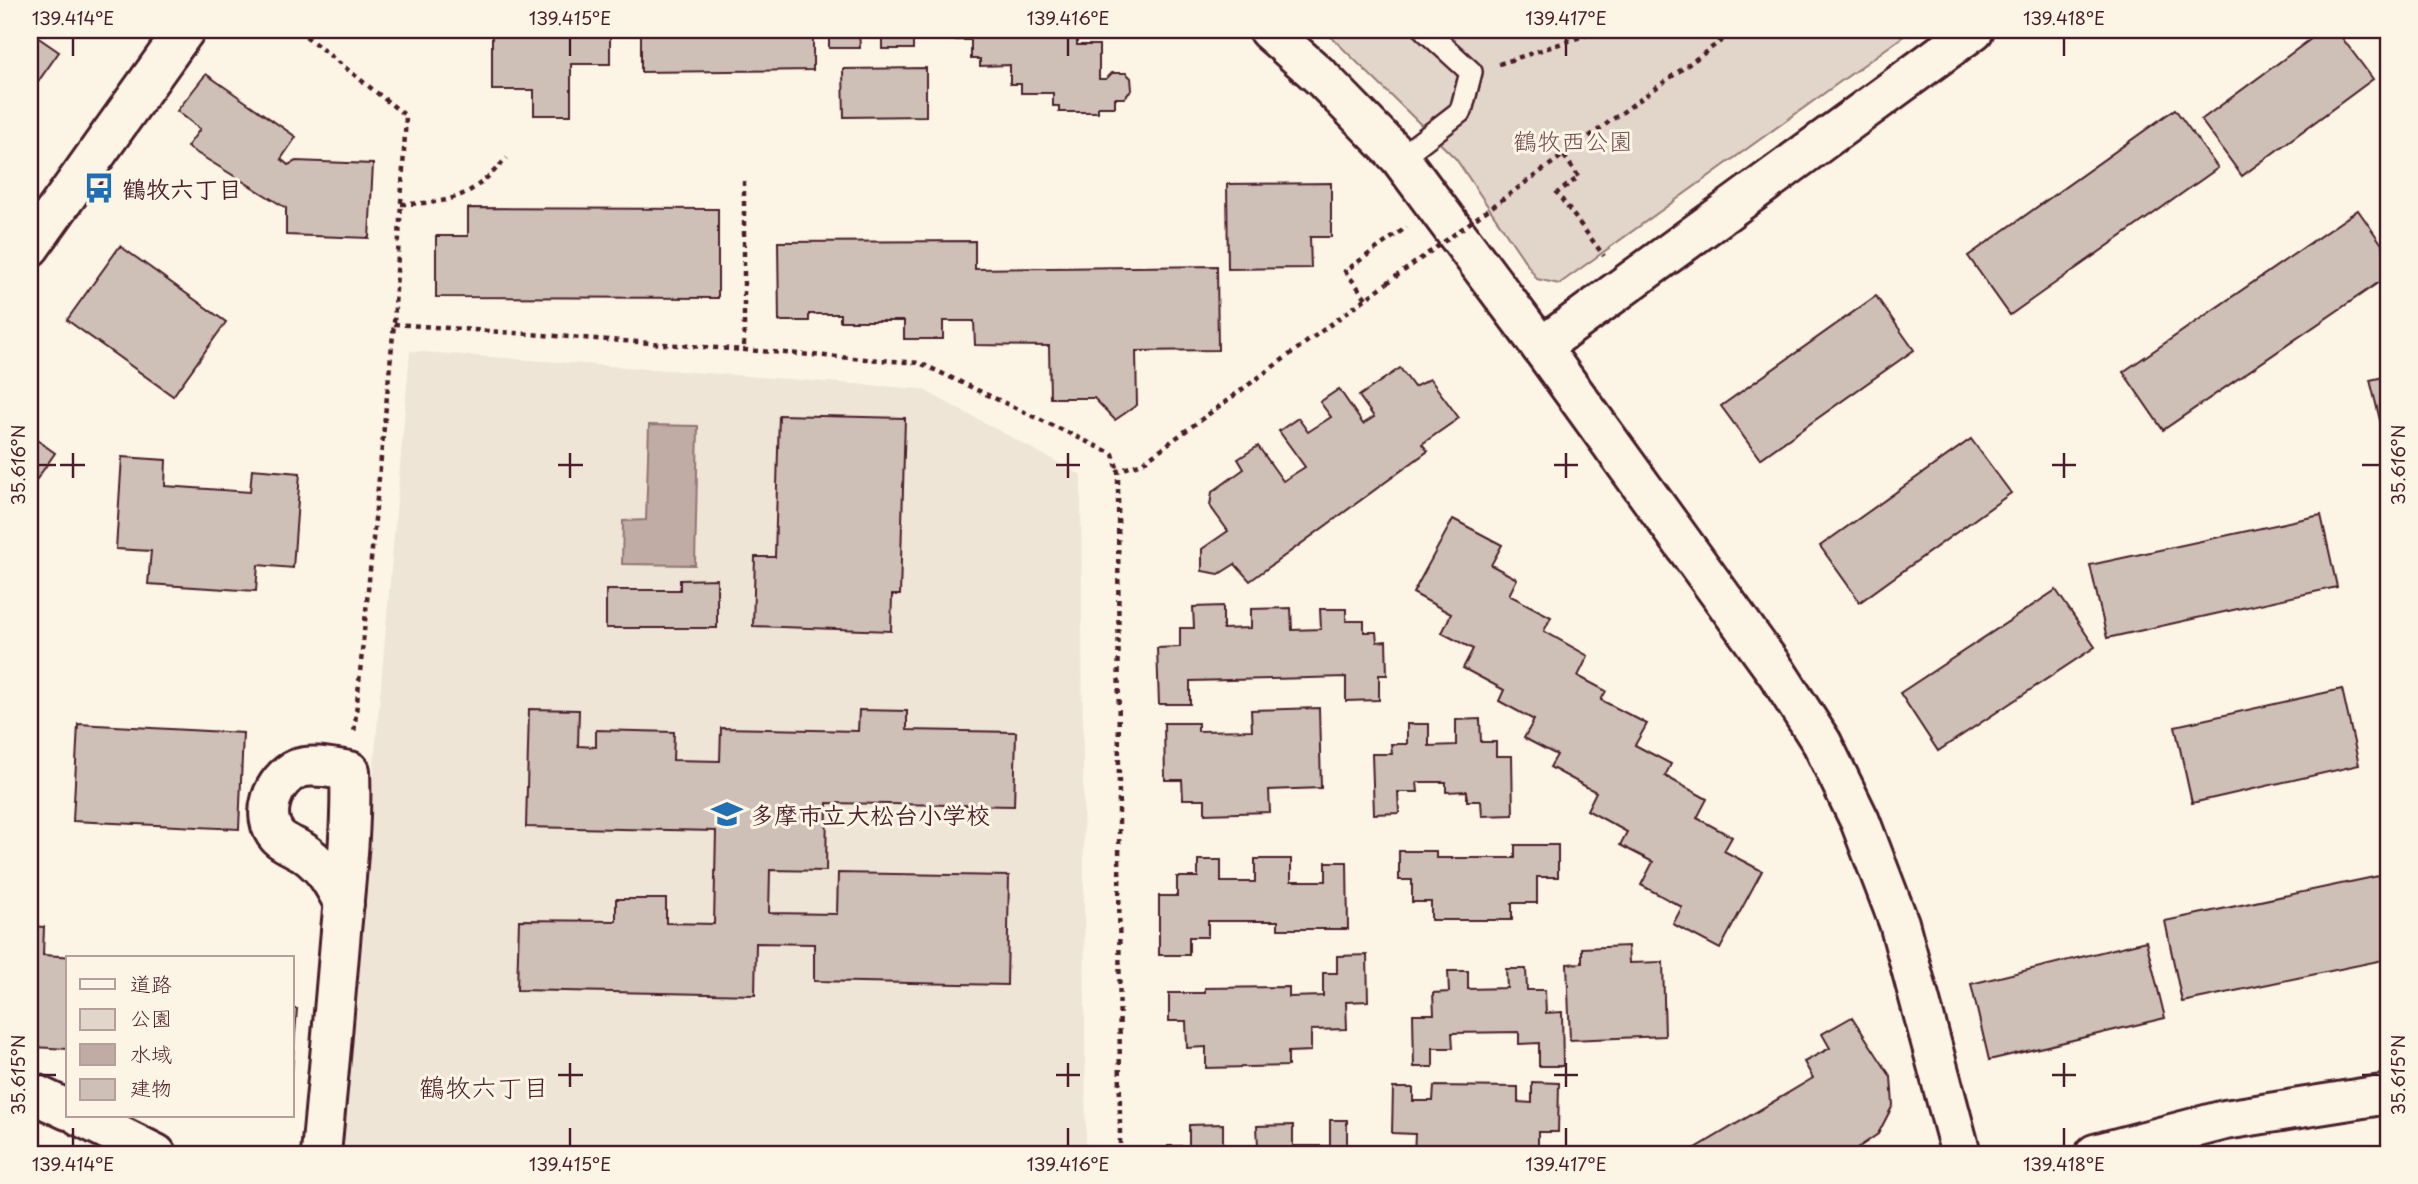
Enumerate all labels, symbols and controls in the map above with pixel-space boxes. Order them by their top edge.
text: 139.414°E [32,4,114,31]
text: 139.415°E [529,4,611,31]
text: 139.416°E [1026,4,1110,31]
text: 139.417°E [1525,4,1607,31]
text: 139.418°E [2023,4,2105,31]
park label: 鶴牧西公園 [1513,122,1633,158]
place label: 鶴牧六丁目 [122,170,242,206]
bus stop icon: 鶴牧六丁目 [82,171,116,205]
text: 35.616°N [4,425,31,505]
text: 35.616°N [2384,425,2411,505]
place label: 多摩市立大松台小学校 [750,796,990,832]
school or university icon: 多摩市立大松台小学校 [710,797,744,831]
legend [66,956,294,1118]
text: 道路 [130,967,172,999]
text: 公園 [130,1001,172,1033]
text: 35.615°N [4,1034,31,1116]
text: 35.615°N [2384,1034,2411,1116]
text: 水域 [130,1037,172,1069]
district label: 鶴牧六丁目 [419,1067,549,1106]
text: 建物 [130,1071,172,1103]
text: 139.414°E [32,1150,114,1177]
text: 139.415°E [529,1150,611,1177]
text: 139.416°E [1026,1150,1110,1177]
text: 139.417°E [1525,1150,1607,1177]
text: 139.418°E [2023,1150,2105,1177]

